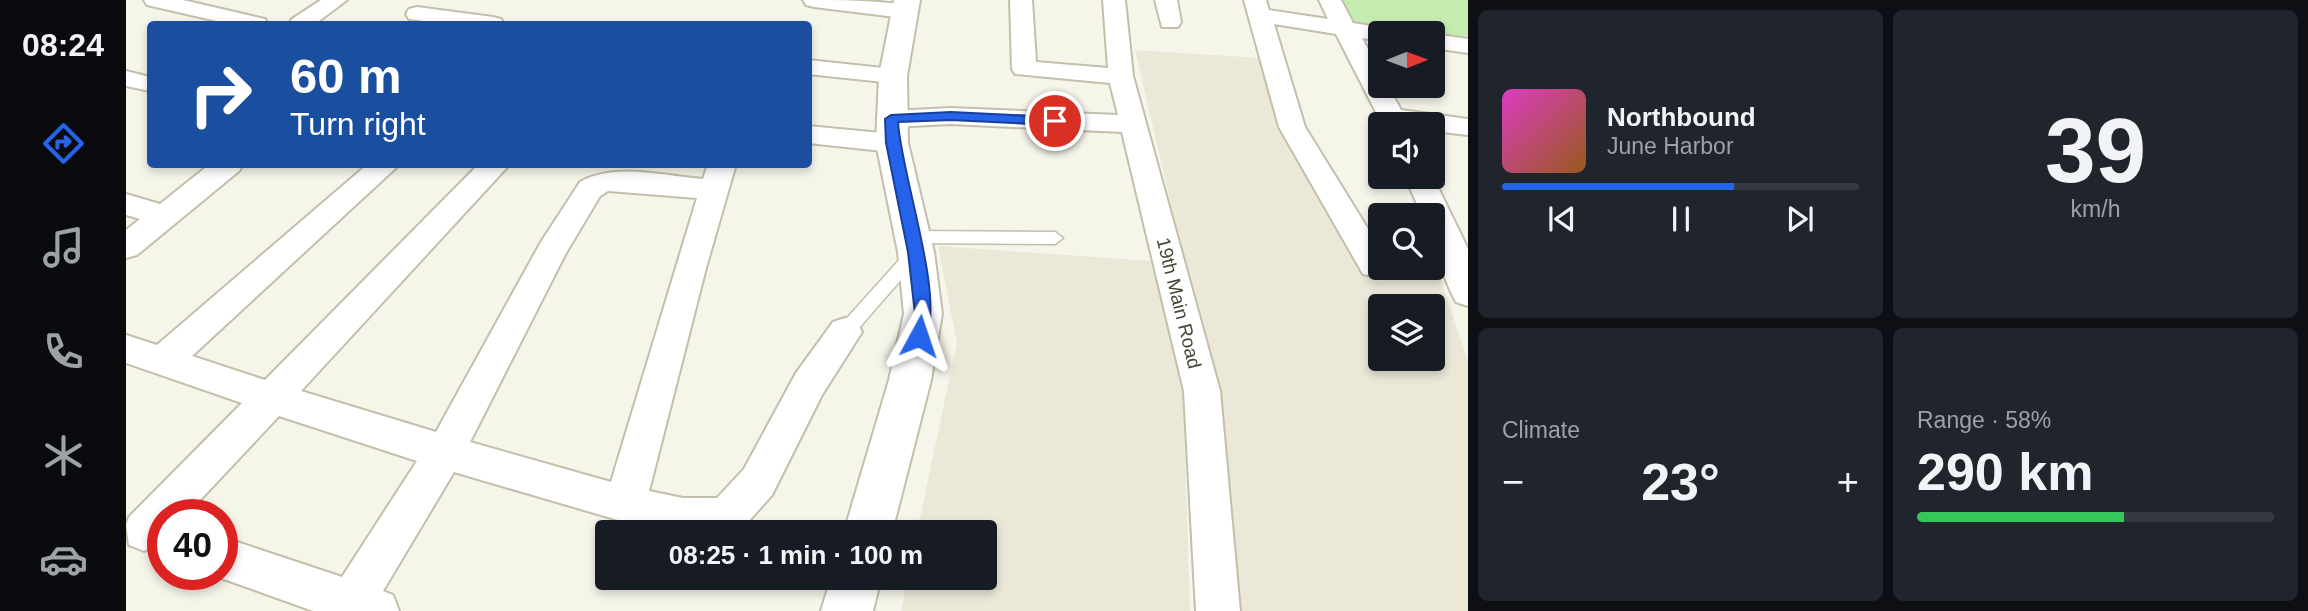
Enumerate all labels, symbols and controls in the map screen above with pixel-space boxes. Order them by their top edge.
north arrow [1368,21,1446,98]
map controls [1368,21,1445,371]
text: 08:24 [22,27,104,63]
icon: right [175,49,266,140]
text: 60 m [290,49,402,103]
pin [1025,91,1085,151]
text: 39 [2045,100,2146,201]
icon: arrive [1036,102,1074,140]
text: Northbound [1607,102,1756,132]
text: Turn right [290,106,426,142]
button: sound [1368,112,1445,189]
icon: directions [39,119,88,168]
text: June Harbor [1607,133,1734,159]
text: km/h [2071,196,2120,222]
icon: previous [1543,200,1581,238]
icon: pause [1662,200,1700,238]
icon: next [1781,200,1819,238]
button: search [1368,203,1445,280]
icon: music [39,223,88,272]
street label: 19th Main Road [1153,235,1205,371]
button: layers [1368,294,1445,371]
position arrow [882,299,956,373]
icon: phone [39,327,88,376]
text: Range · 58% [1917,407,2051,433]
text: Climate [1502,417,1580,443]
icon: climate [39,431,88,480]
text: 290 km [1917,443,2093,501]
text: 23° [1641,453,1720,511]
text: − [1502,461,1524,503]
text: + [1837,461,1859,503]
speed limit sign: 40 [147,499,238,590]
icon: car [39,535,88,584]
text: 08:25 · 1 min · 100 m [669,540,923,570]

